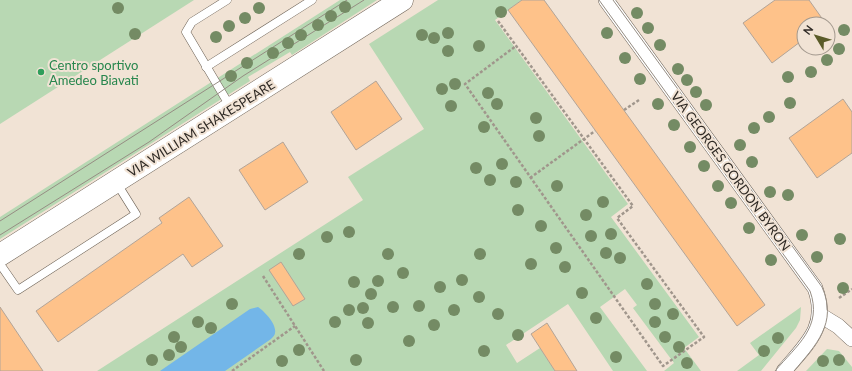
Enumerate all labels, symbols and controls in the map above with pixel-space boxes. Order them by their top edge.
north arrow [796,16,836,56]
text: N [800,22,815,37]
place label: Centro sportivo Amedeo Biavati [49,57,139,88]
marker: Centro sportivo Amedeo Biavati [36,67,46,77]
street label: VIA WILLIAM SHAKESPEARE [124,76,278,180]
street label: VIA GEORGES GORDON BYRON [668,88,794,254]

